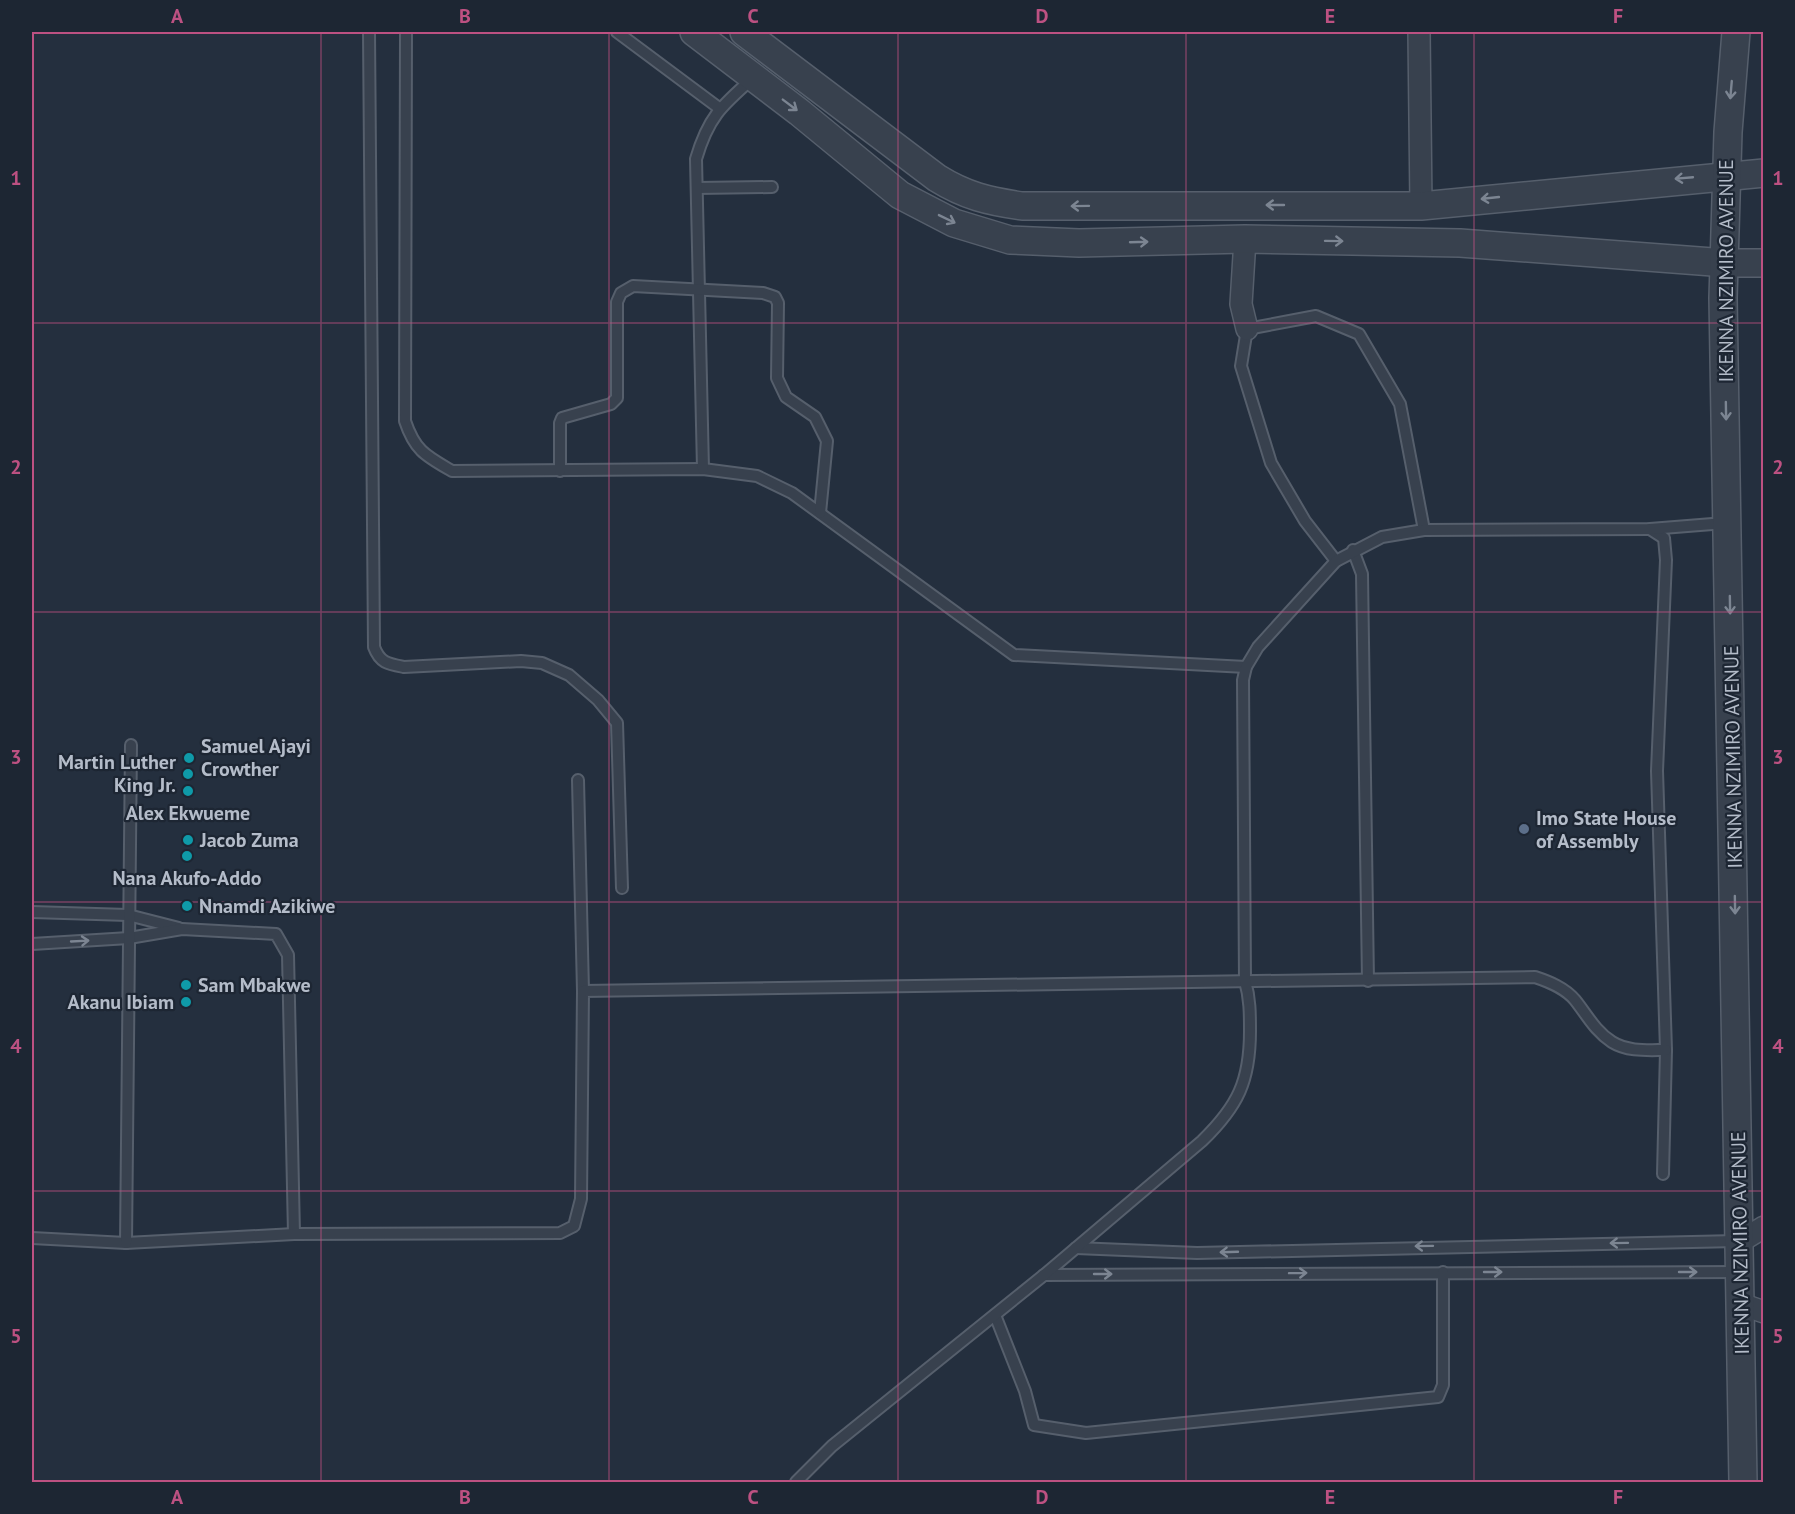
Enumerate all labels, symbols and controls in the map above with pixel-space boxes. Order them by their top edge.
text: A [171,3,184,29]
text: B [459,3,471,29]
text: C [747,3,759,29]
text: D [1036,3,1049,29]
text: E [1325,3,1335,29]
text: F [1613,3,1623,29]
one-way arrow [1725,79,1736,99]
one-way arrow [782,99,798,111]
street label: IKENNA NZIMIRO AVENUE [1713,159,1739,383]
text: 1 [10,165,22,191]
text: 1 [1772,165,1784,191]
one-way arrow [1675,173,1695,184]
one-way arrow [1481,193,1501,204]
one-way arrow [1265,199,1285,211]
one-way arrow [1070,200,1090,212]
one-way arrow [938,214,956,226]
one-way arrow [1323,235,1343,246]
one-way arrow [1128,236,1148,248]
one-way arrow [1720,400,1732,420]
text: 2 [10,454,22,480]
text: 2 [1772,454,1784,480]
one-way arrow [1724,595,1736,615]
street label: IKENNA NZIMIRO AVENUE [1718,645,1748,869]
place label: Samuel Ajayi Crowther [201,733,311,782]
text: 3 [10,744,22,770]
text: 3 [1772,744,1784,770]
place label: Martin Luther King Jr. [58,749,176,798]
marker: Samuel Ajayi Crowther [182,751,196,765]
marker: Martin Luther King Jr. [181,767,195,781]
marker: Alex Ekwueme [181,784,195,798]
place label: Alex Ekwueme [126,800,250,826]
place label: Imo State House of Assembly [1536,805,1676,854]
marker: Imo State House of Assembly [1517,822,1531,836]
place label: Jacob Zuma [199,827,299,853]
marker: Jacob Zuma [181,833,195,847]
marker: Nana Akufo-Addo [180,849,194,863]
place label: Nana Akufo-Addo [112,865,262,891]
place label: Nnamdi Azikiwe [199,893,336,919]
one-way arrow [1729,895,1741,915]
marker: Nnamdi Azikiwe [180,899,194,913]
one-way arrow [70,936,90,947]
place label: Sam Mbakwe [198,972,311,998]
marker: Sam Mbakwe [179,978,193,992]
place label: Akanu Ibiam [68,989,174,1015]
marker: Akanu Ibiam [179,995,193,1009]
text: 4 [10,1033,22,1059]
text: 4 [1772,1033,1784,1059]
street label: IKENNA NZIMIRO AVENUE [1725,1131,1755,1355]
one-way arrow [1610,1237,1630,1249]
one-way arrow [1415,1240,1435,1252]
one-way arrow [1220,1246,1240,1258]
one-way arrow [1482,1266,1502,1278]
one-way arrow [1677,1266,1697,1278]
one-way arrow [1287,1267,1307,1279]
one-way arrow [1092,1269,1112,1280]
text: 5 [10,1323,22,1349]
text: 5 [1772,1323,1784,1349]
text: A [171,1484,184,1510]
text: B [459,1484,471,1510]
text: C [747,1484,759,1510]
text: D [1036,1484,1049,1510]
text: E [1325,1484,1335,1510]
text: F [1613,1484,1623,1510]

